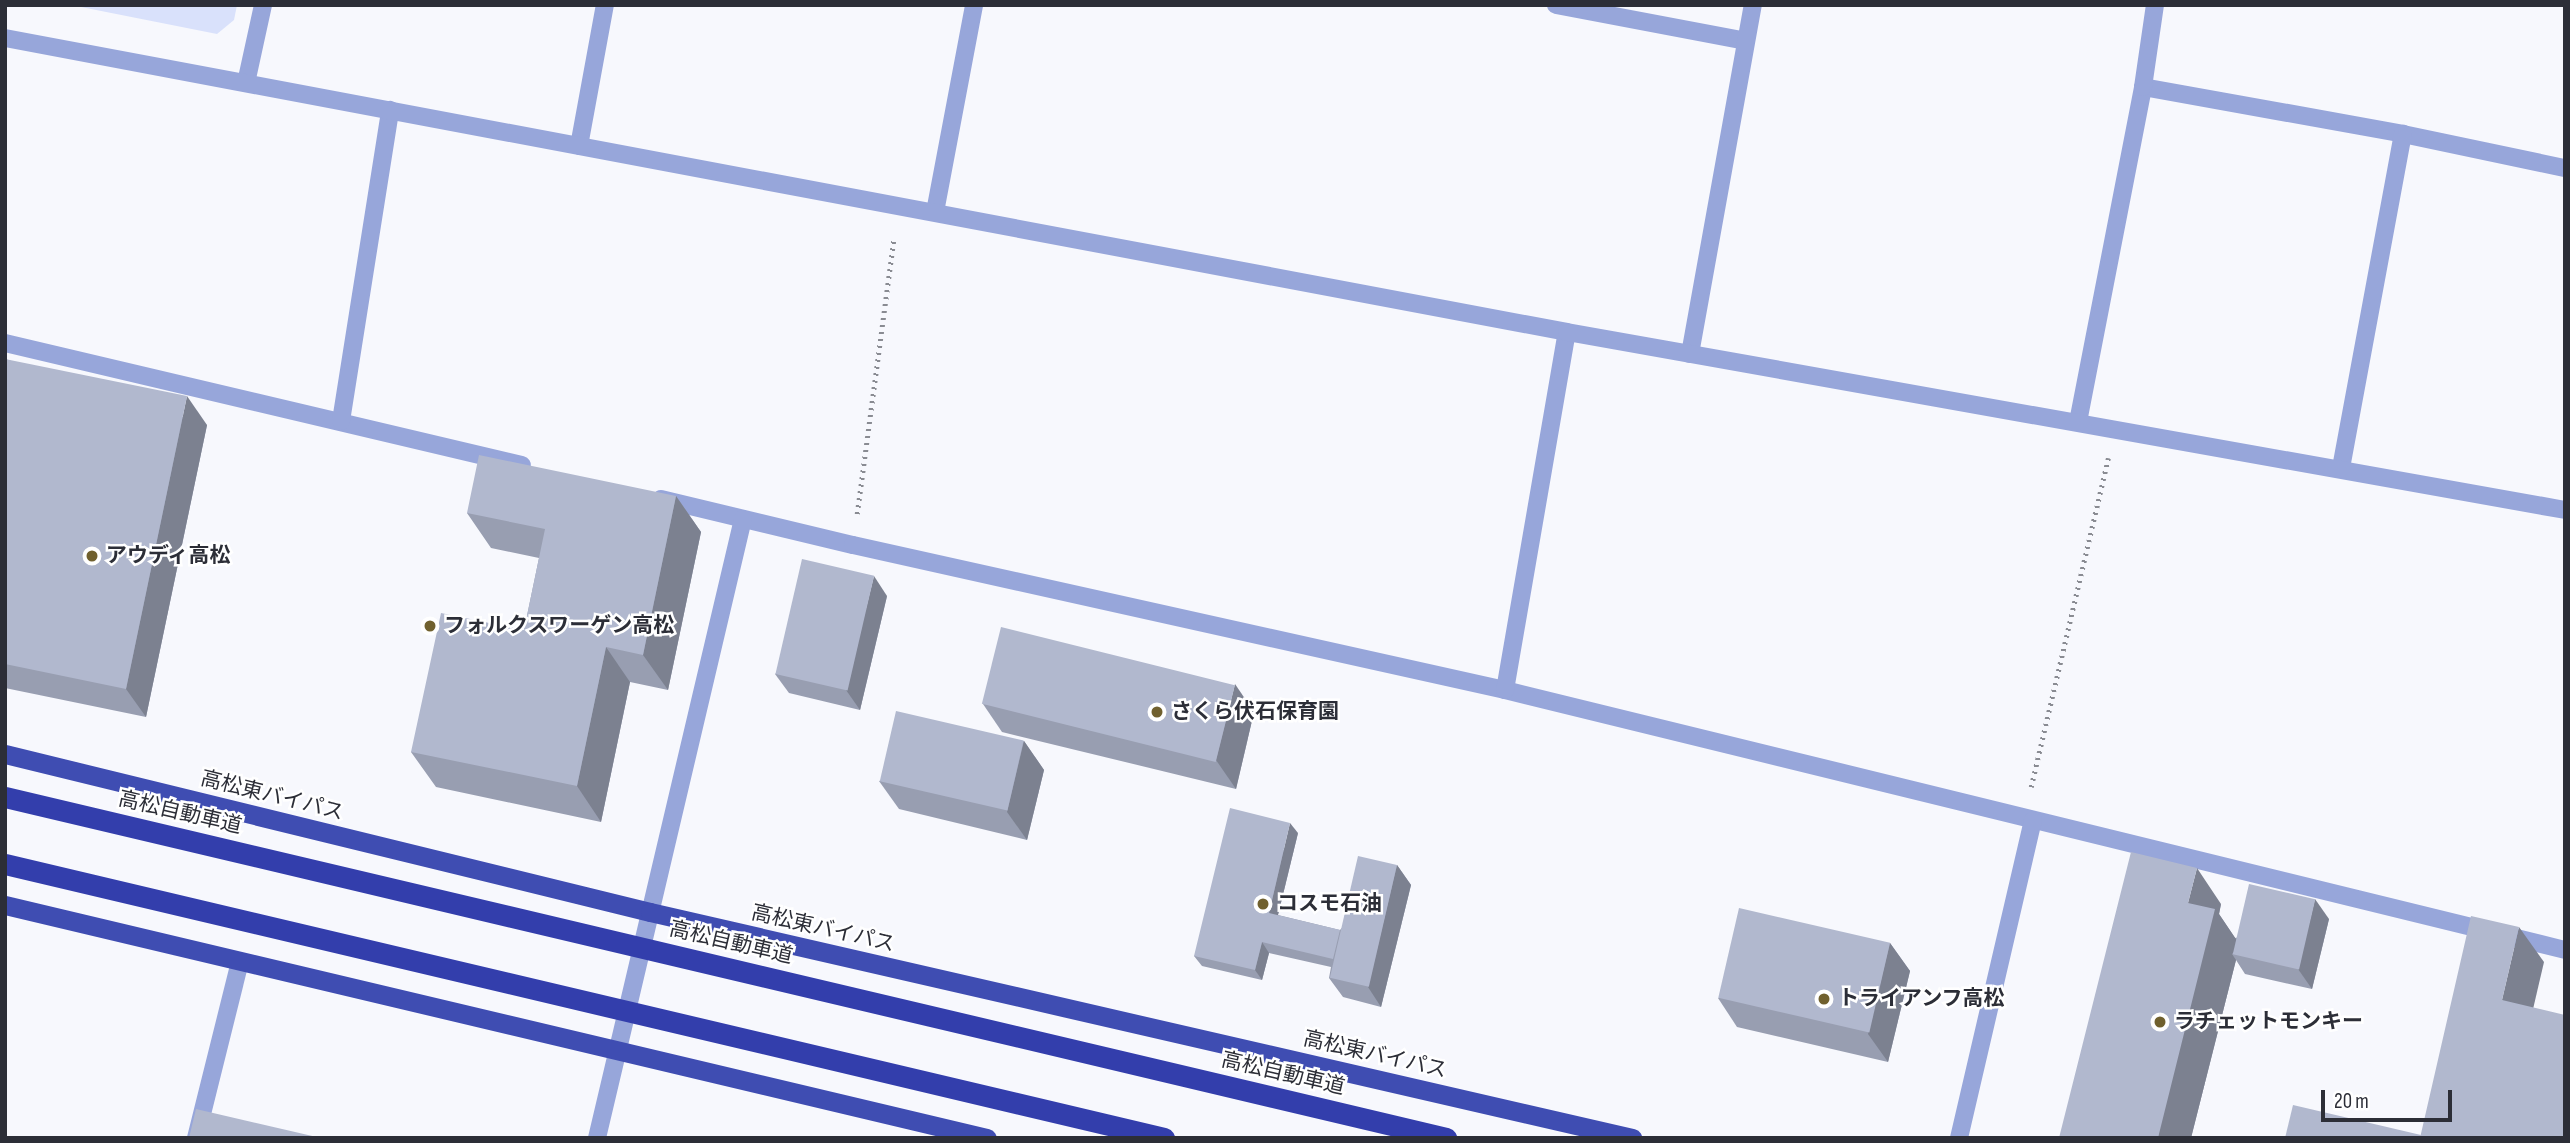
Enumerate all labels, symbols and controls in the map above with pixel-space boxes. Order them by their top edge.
place label: アウディ高松 [106,543,232,569]
marker: アウディ高松 [84,548,100,564]
place label: フォルクスワーゲン高松 [444,613,675,639]
marker: フォルクスワーゲン高松 [422,618,438,634]
place label: さくら伏石保育園 [1171,699,1339,725]
marker: さくら伏石保育園 [1149,704,1165,720]
street label: 高松東バイパス [198,766,346,826]
street label: 高松自動車道 [116,787,244,839]
place label: コスモ石油 [1277,891,1382,917]
marker: コスモ石油 [1255,896,1271,912]
street label: 高松東バイパス [749,900,897,958]
street label: 高松自動車道 [667,917,795,969]
place label: トライアンフ高松 [1838,986,2006,1012]
marker: トライアンフ高松 [1816,991,1832,1007]
place label: ラチェットモンキー [2174,1009,2363,1035]
marker: ラチェットモンキー [2152,1014,2168,1030]
street label: 高松東バイパス [1301,1026,1449,1084]
street label: 高松自動車道 [1219,1048,1347,1100]
scale bar [2325,1076,2456,1120]
text: 20 m [2334,1089,2369,1114]

